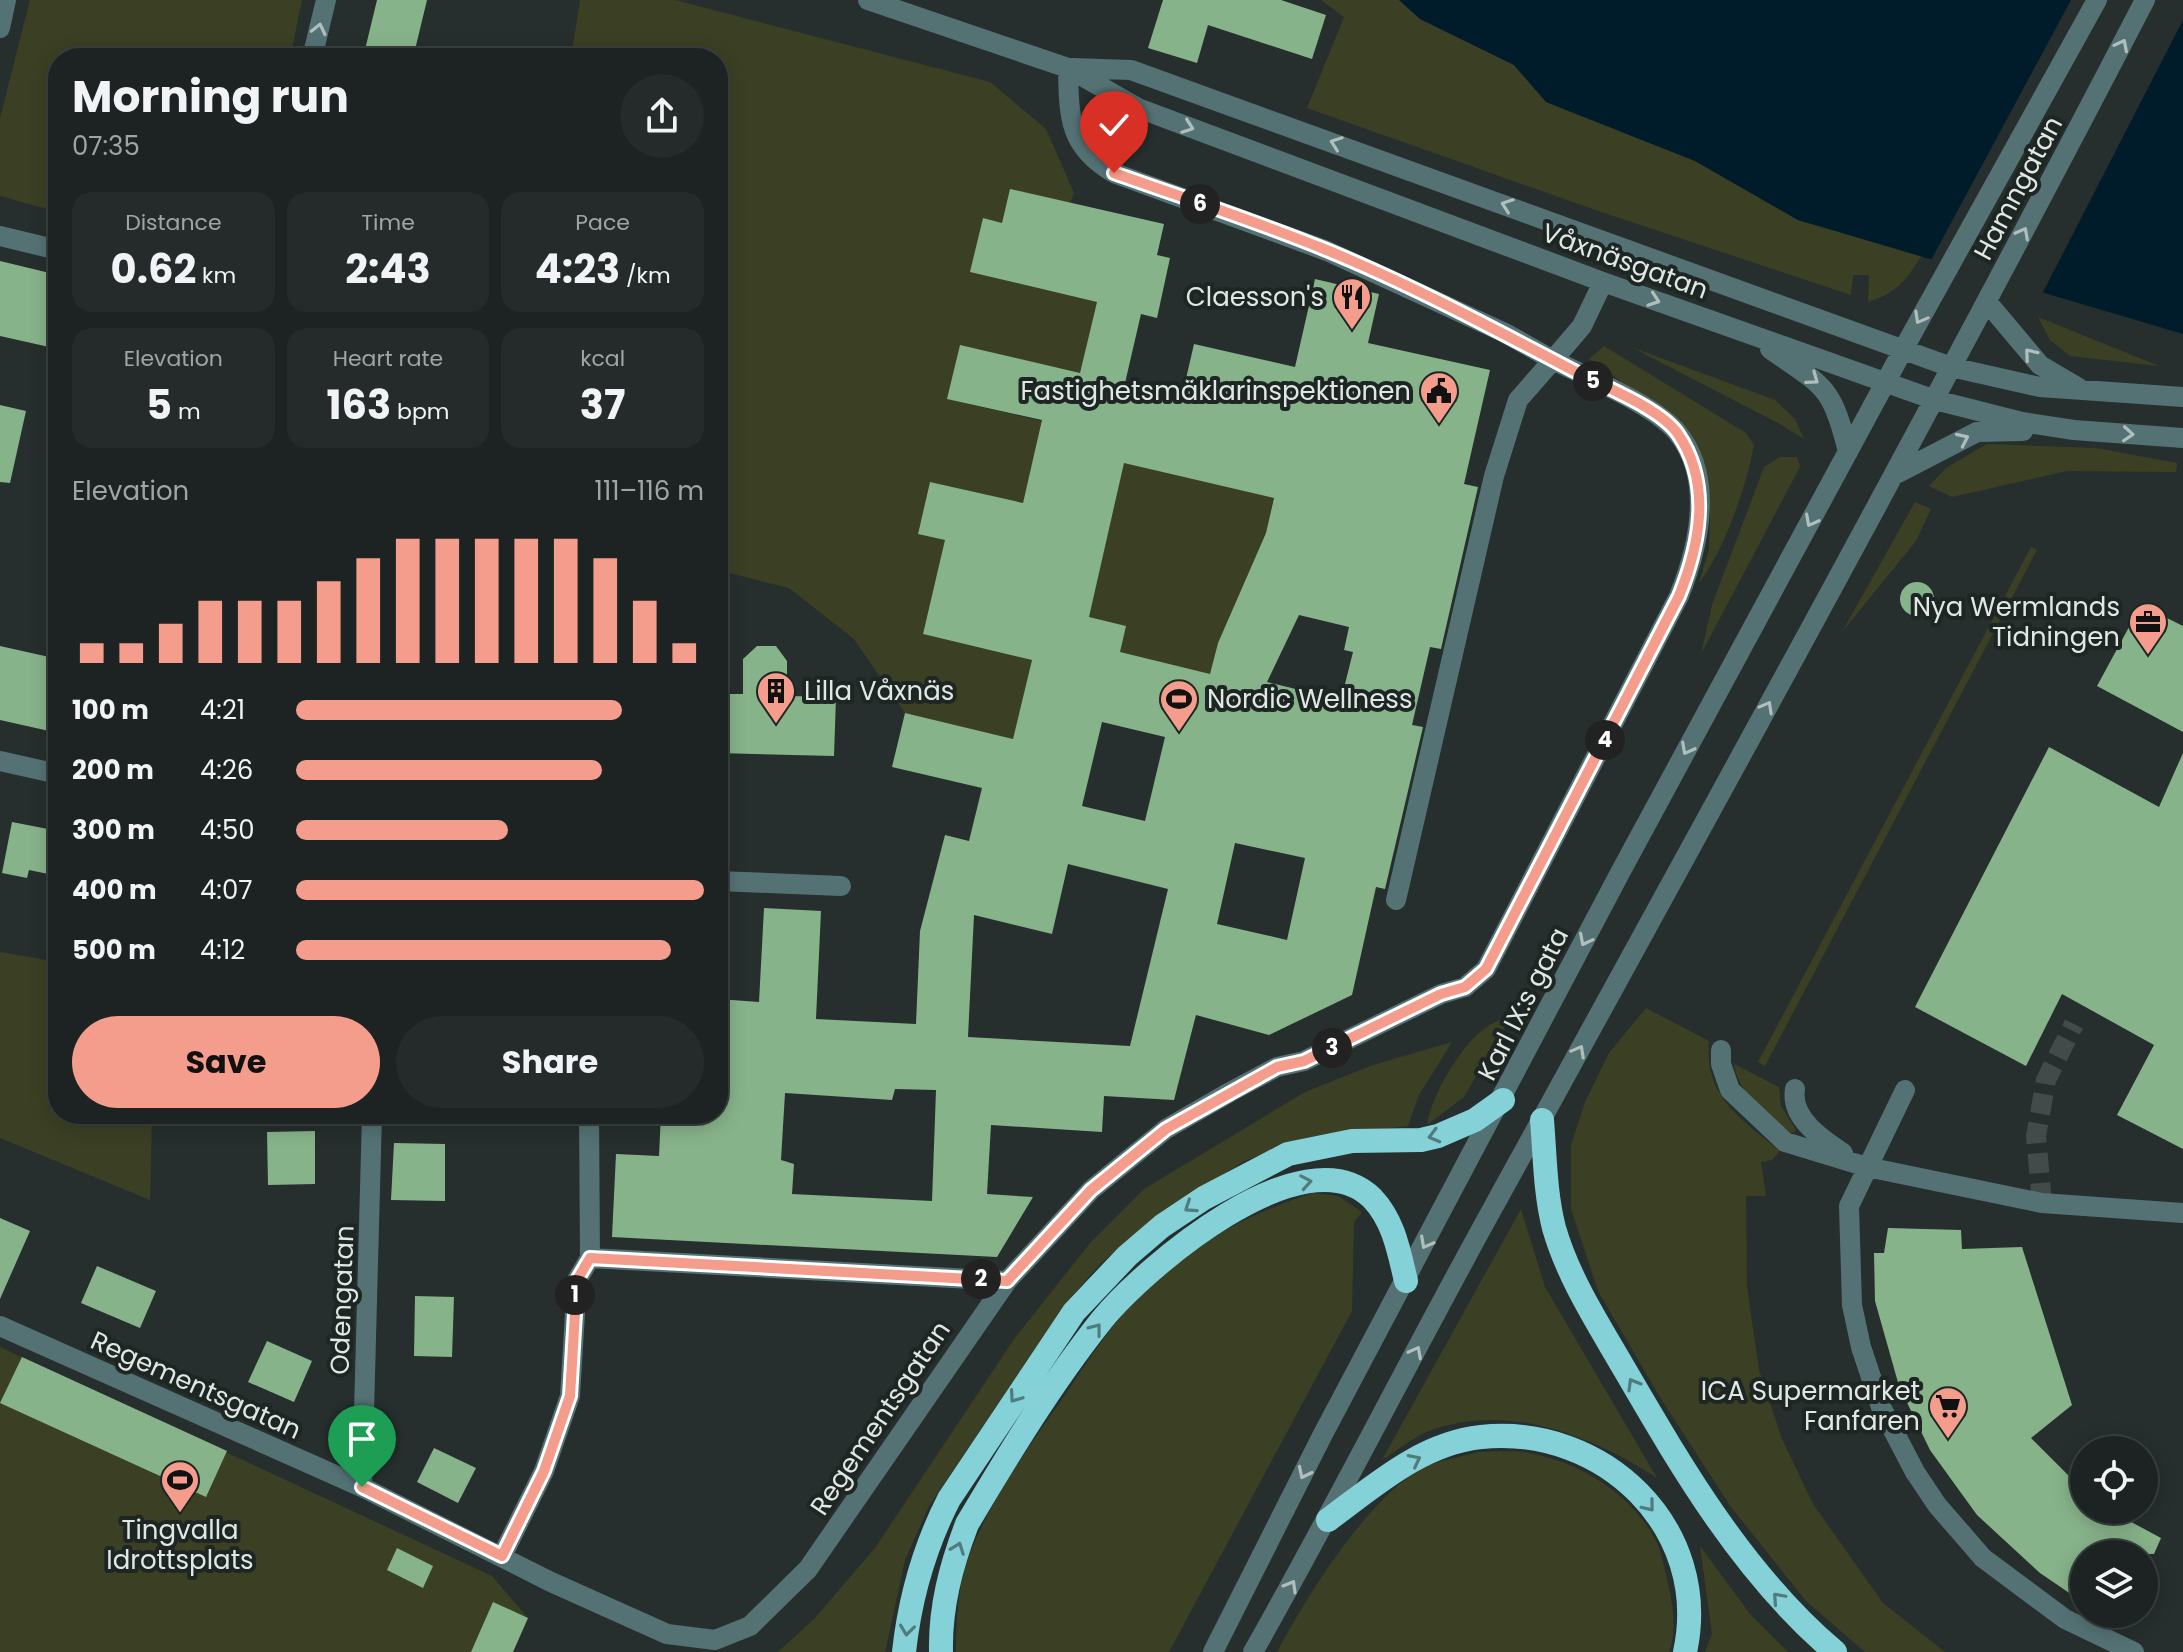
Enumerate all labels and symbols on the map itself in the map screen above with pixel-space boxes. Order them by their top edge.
one-way arrow [310,23,327,36]
one-way arrow [2113,38,2128,53]
pin [1080,91,1148,173]
street label: Hamngatan [1965,110,2071,266]
one-way arrow [1180,117,1194,134]
one-way arrow [1330,137,1344,153]
pin: 6 [1180,184,1220,224]
one-way arrow [1501,198,1515,214]
street label: Våxnäsgatan [1537,214,1713,308]
one-way arrow [2014,226,2029,241]
restaurant icon: Claesson's [1331,276,1373,331]
place label: Claesson's [1186,279,1324,315]
one-way arrow [1646,290,1660,306]
one-way arrow [1915,310,1930,324]
one-way arrow [2025,349,2040,363]
pin: 5 [1573,361,1613,401]
one-way arrow [1804,369,1818,384]
public building icon: Fastighetsmäklarinspektionen [1418,370,1460,425]
place label: Fastighetsmäklarinspektionen [1021,373,1411,409]
one-way arrow [2122,425,2135,442]
one-way arrow [1955,433,1969,449]
one-way arrow [1805,512,1820,527]
place label: Nya Wermlands Tidningen [1913,589,2120,655]
office icon: Nya Wermlands Tidningen [2127,601,2169,656]
building icon: Lilla Våxnäs [755,670,797,725]
place label: Lilla Våxnäs [804,673,954,709]
sports icon: Nordic Wellness [1158,678,1200,733]
place label: Nordic Wellness [1207,681,1413,717]
one-way arrow [1757,701,1773,716]
pin: 4 [1585,720,1625,760]
one-way arrow [1681,741,1697,755]
street label: Karl IX:s gata [1469,921,1577,1087]
one-way arrow [1580,932,1595,947]
pin: 3 [1312,1028,1352,1068]
one-way arrow [1570,1045,1585,1059]
one-way arrow [1428,1127,1442,1144]
one-way arrow [1299,1175,1312,1192]
one-way arrow [1184,1198,1198,1213]
street label: Odengatan [321,1225,363,1375]
one-way arrow [1421,1235,1436,1250]
pin: 2 [961,1259,1001,1299]
pin: 1 [555,1275,595,1315]
street label: Regementsgatan [802,1314,958,1522]
street label: Regementsgatan [85,1322,307,1448]
one-way arrow [1087,1323,1101,1337]
one-way arrow [1407,1345,1422,1360]
place label: ICA Supermarket Fanfaren [1701,1373,1920,1439]
one-way arrow [1627,1378,1643,1392]
supermarket icon: ICA Supermarket Fanfaren [1927,1385,1969,1440]
one-way arrow [1010,1388,1025,1402]
pin [328,1405,396,1487]
one-way arrow [1407,1455,1422,1470]
sports icon: Tingvalla Idrottsplats [159,1459,201,1514]
one-way arrow [1299,1464,1314,1479]
one-way arrow [1640,1496,1654,1511]
place label: Tingvalla Idrottsplats [106,1512,254,1578]
one-way arrow [949,1542,965,1556]
one-way arrow [1281,1580,1296,1594]
one-way arrow [1774,1593,1788,1608]
one-way arrow [899,1623,916,1636]

